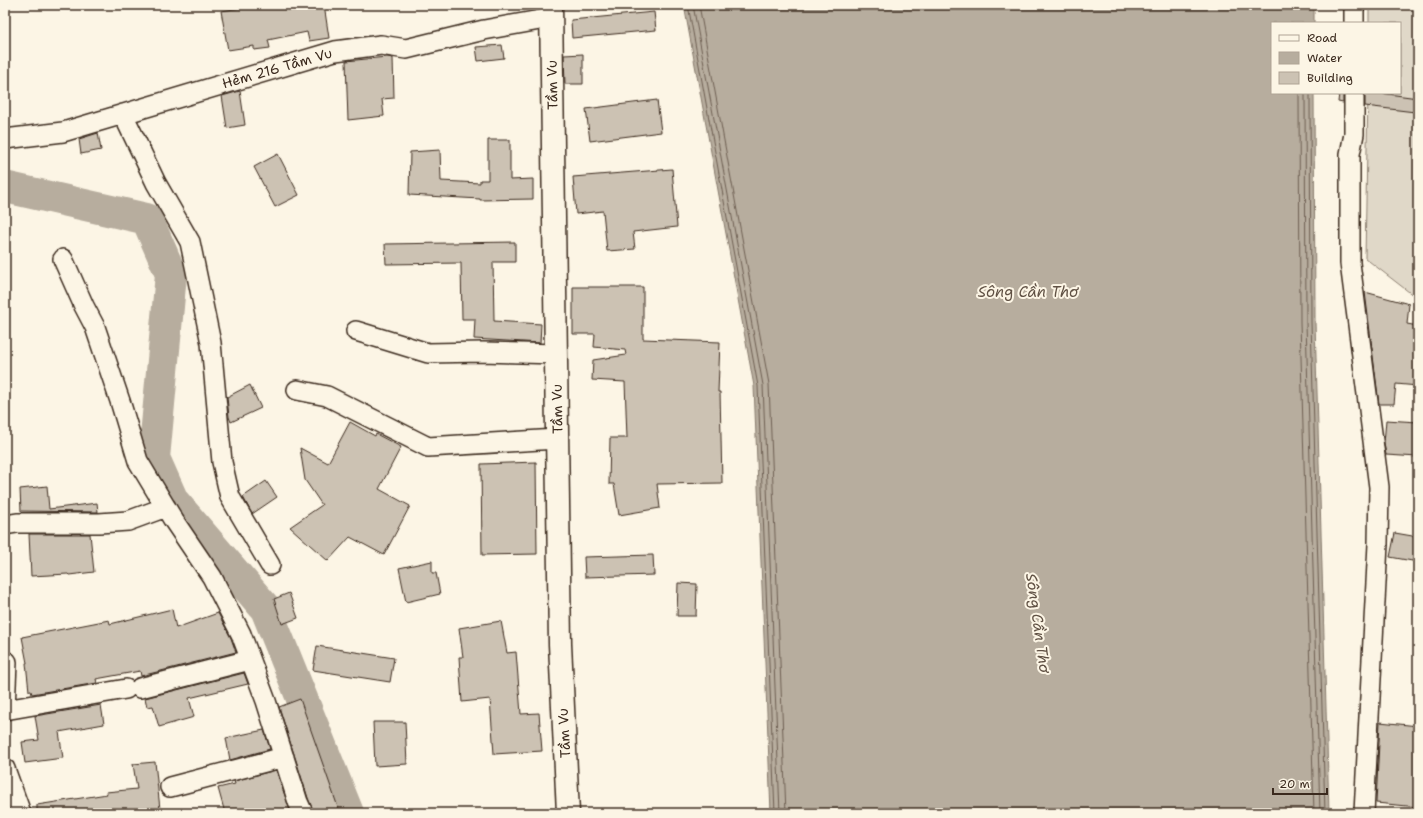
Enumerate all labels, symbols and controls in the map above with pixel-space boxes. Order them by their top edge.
legend [1271,22,1401,94]
text: Road [1307,30,1338,46]
street label: Hẻm 216 Tầm Vu [220,44,334,92]
text: Water [1307,50,1343,66]
street label: Tầm Vu [543,60,561,110]
text: Building [1307,70,1353,86]
water label: Sông Cần Thơ [978,282,1079,302]
street label: Tầm Vu [548,384,566,434]
water label: Sông Cần Thơ [1021,572,1055,675]
street label: Tầm Vu [554,708,574,758]
scale bar [1273,770,1327,796]
text: 20 m [1279,776,1310,792]

